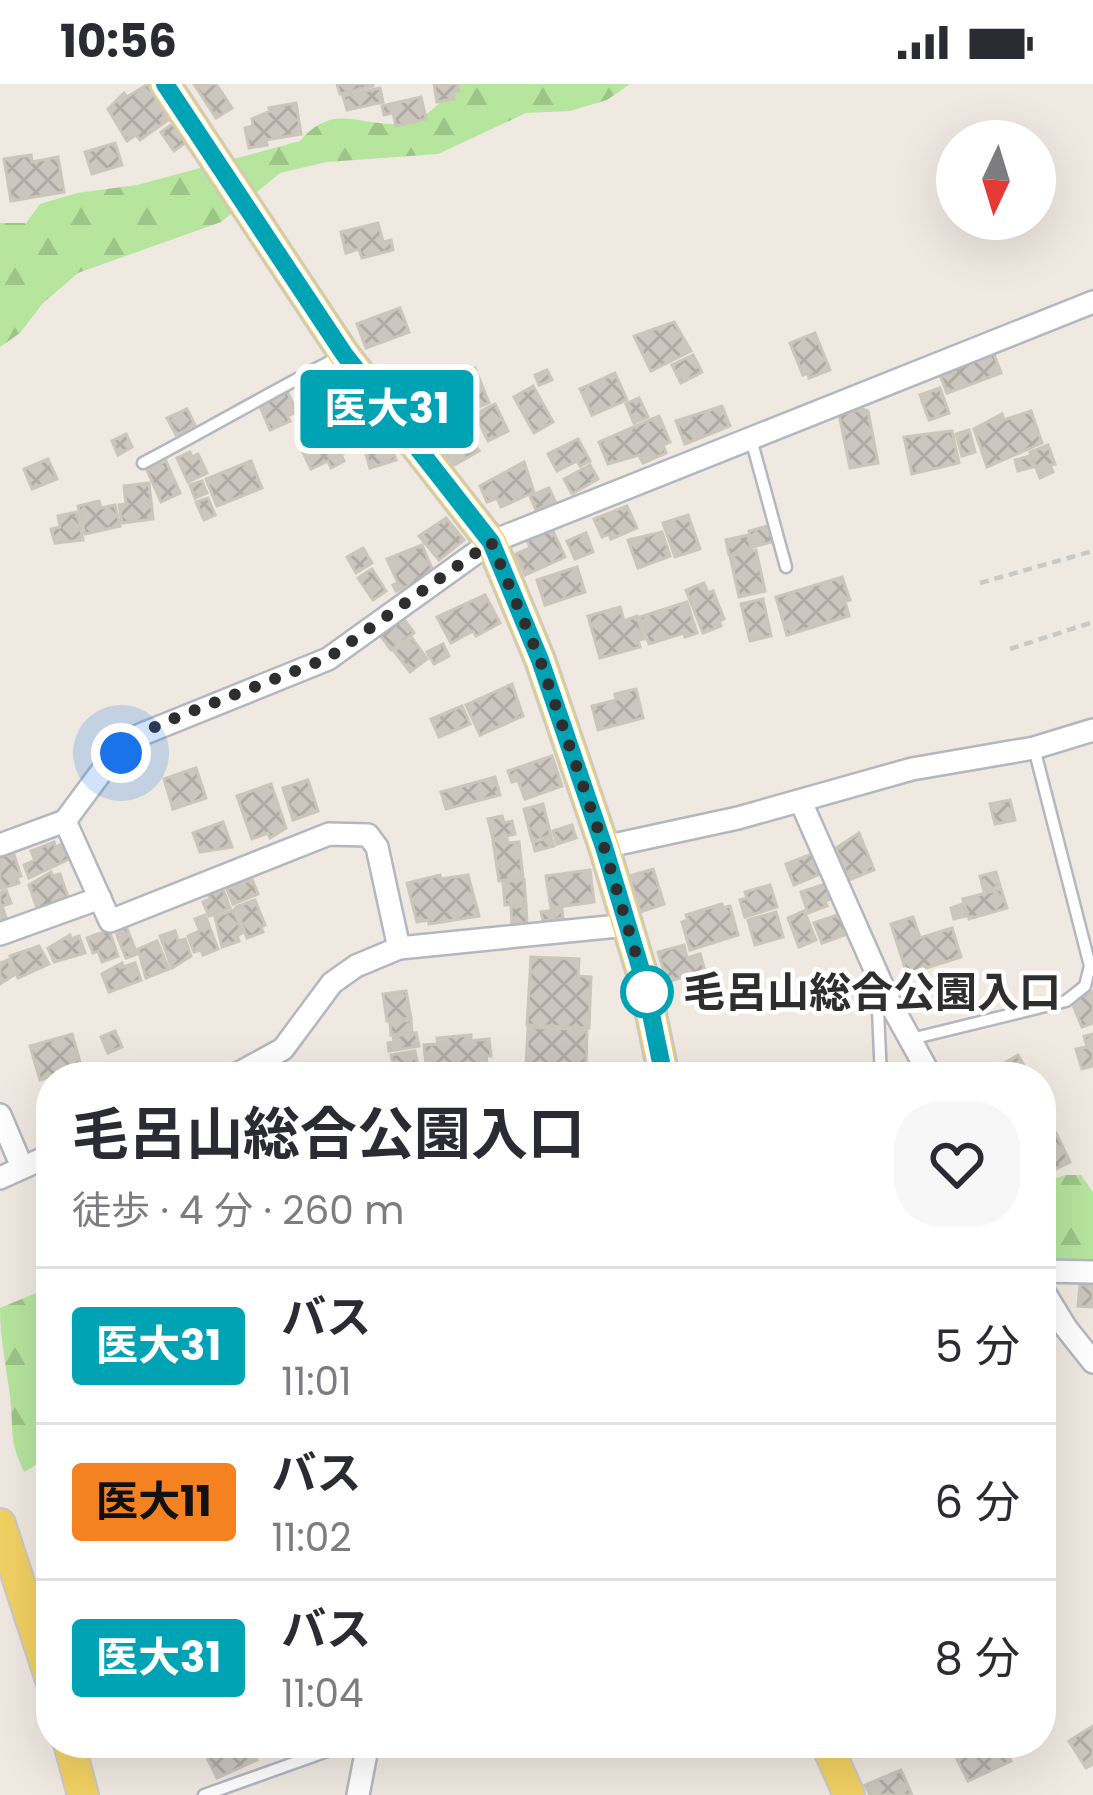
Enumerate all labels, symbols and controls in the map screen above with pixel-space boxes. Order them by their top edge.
text: 10:56 [60,10,177,73]
north arrow [936,120,1056,240]
map controls [936,120,1056,240]
line badge: 医大31 [303,370,471,448]
text: 医大31 [324,379,450,438]
your location [91,723,151,783]
place label: 毛呂山総合公園入口 [683,963,1061,1022]
marker: 毛呂山総合公園入口 [622,967,672,1017]
text: 毛呂山総合公園入口 [72,1094,585,1174]
button: heart [894,1101,1020,1227]
text: 徒歩 · 4 分 · 260 m [72,1183,404,1238]
text: バス [281,1286,371,1349]
text: 5 分 [935,1315,1020,1378]
text: 医大31 [96,1316,221,1375]
text: 11:01 [281,1354,351,1409]
text: バス [272,1442,362,1505]
text: 6 分 [934,1471,1020,1534]
text: 医大11 [96,1472,212,1531]
text: 11:02 [272,1510,352,1565]
text: バス [281,1598,371,1661]
text: 8 分 [935,1627,1020,1690]
text: 医大31 [96,1628,221,1687]
text: 11:04 [281,1666,364,1721]

